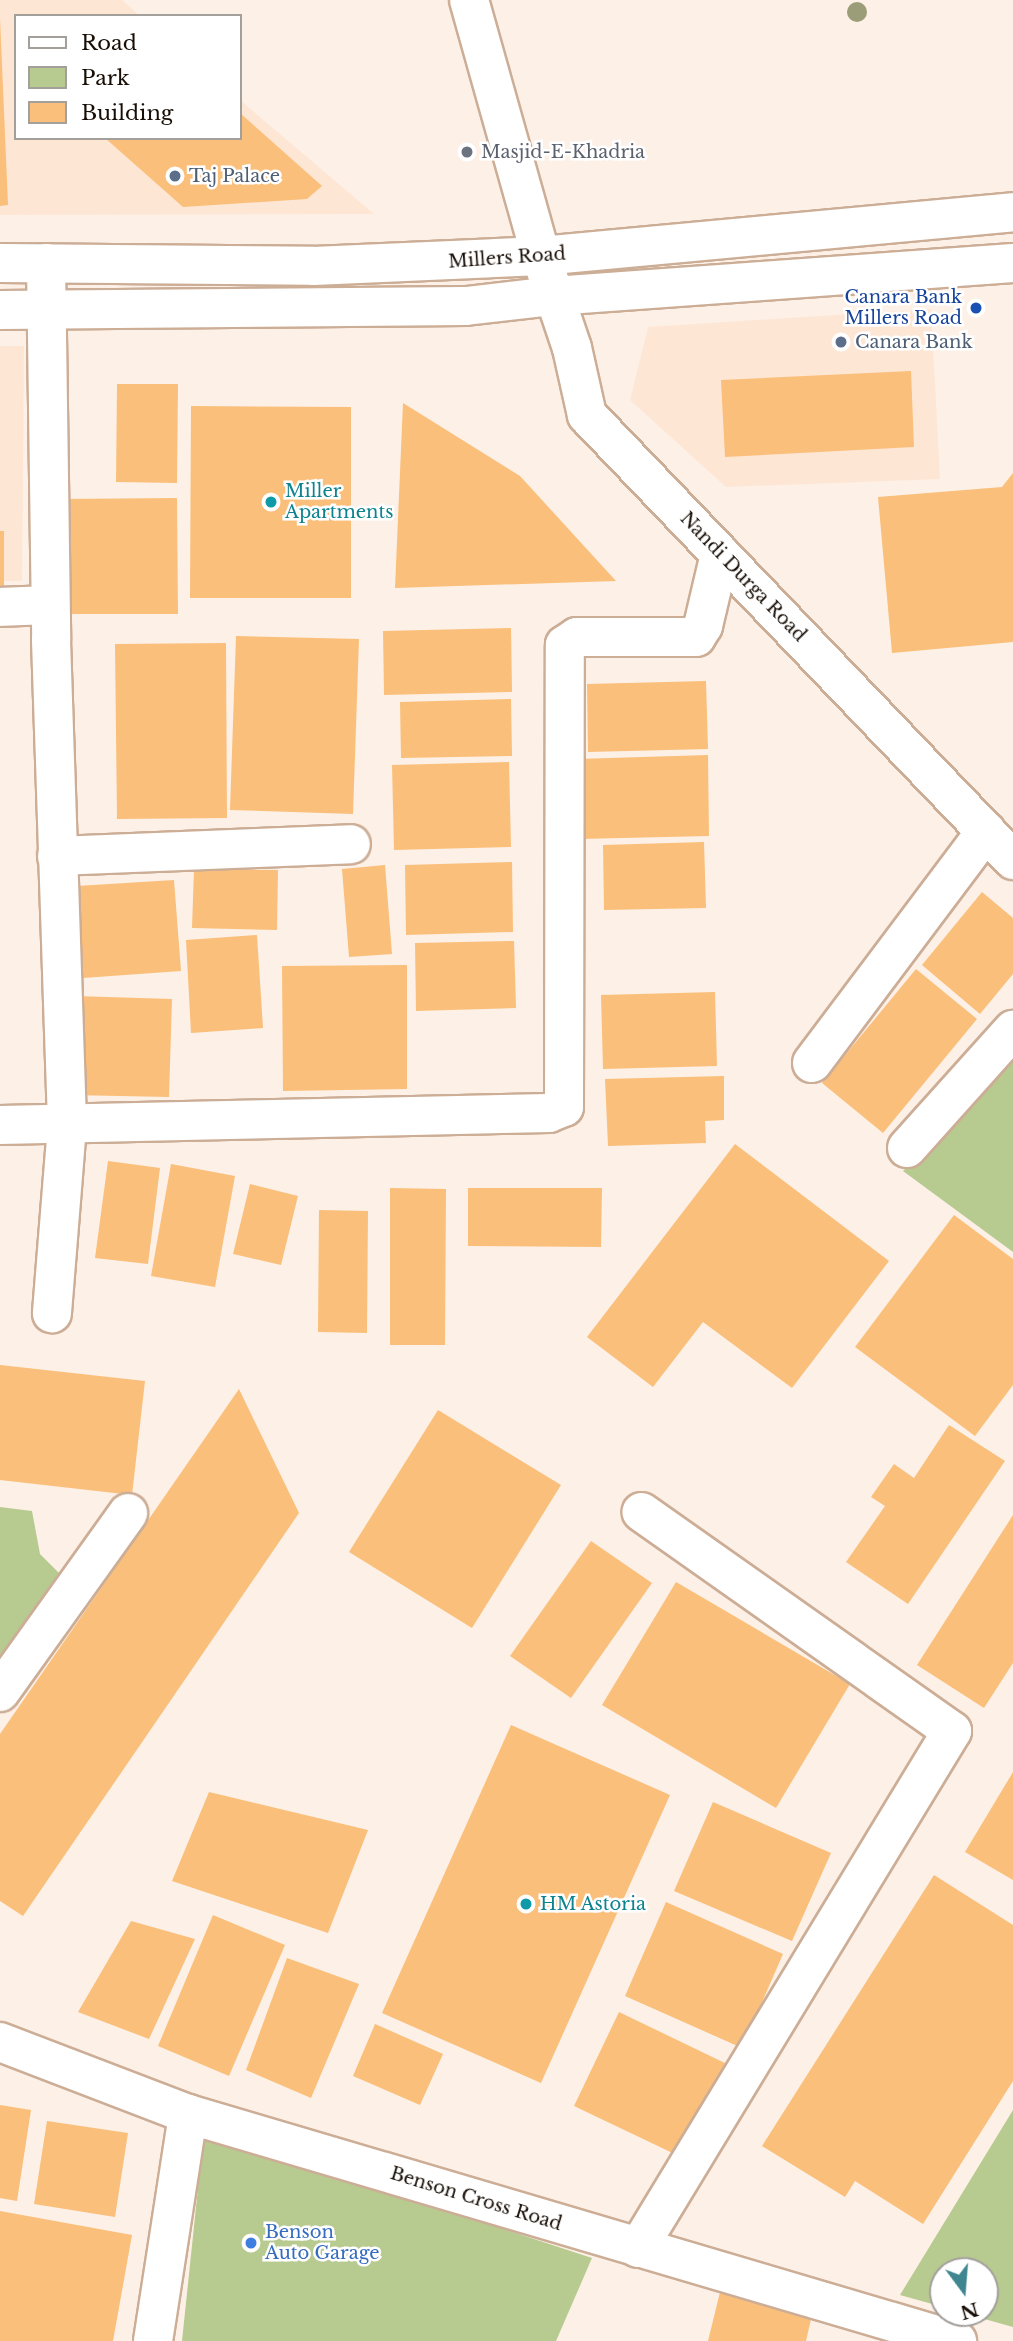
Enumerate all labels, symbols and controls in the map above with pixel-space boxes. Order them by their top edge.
legend [14,14,242,140]
text: Road [81,30,137,56]
text: Park [81,65,130,91]
text: Building [81,100,173,126]
place label: Masjid-E-Khadria [481,141,645,163]
marker: Masjid-E-Khadria [459,144,475,160]
place label: Taj Palace [189,165,280,187]
marker: Taj Palace [167,168,183,184]
street label: Millers Road [448,243,566,273]
place label: Canara Bank Millers Road [844,287,962,330]
marker: Canara Bank Millers Road [968,300,984,316]
place label: Canara Bank [855,331,973,353]
marker: Canara Bank [833,334,849,350]
place label: Miller Apartments [285,481,393,524]
marker: Miller Apartments [263,494,279,510]
street label: Nandi Durga Road [676,508,810,646]
place label: HM Astoria [540,1893,647,1915]
marker: HM Astoria [518,1896,534,1912]
street label: Benson Cross Road [388,2163,564,2235]
place label: Benson Auto Garage [265,2222,380,2264]
marker: Benson Auto Garage [243,2235,259,2251]
north arrow [929,2257,999,2327]
text: N [958,2297,981,2324]

